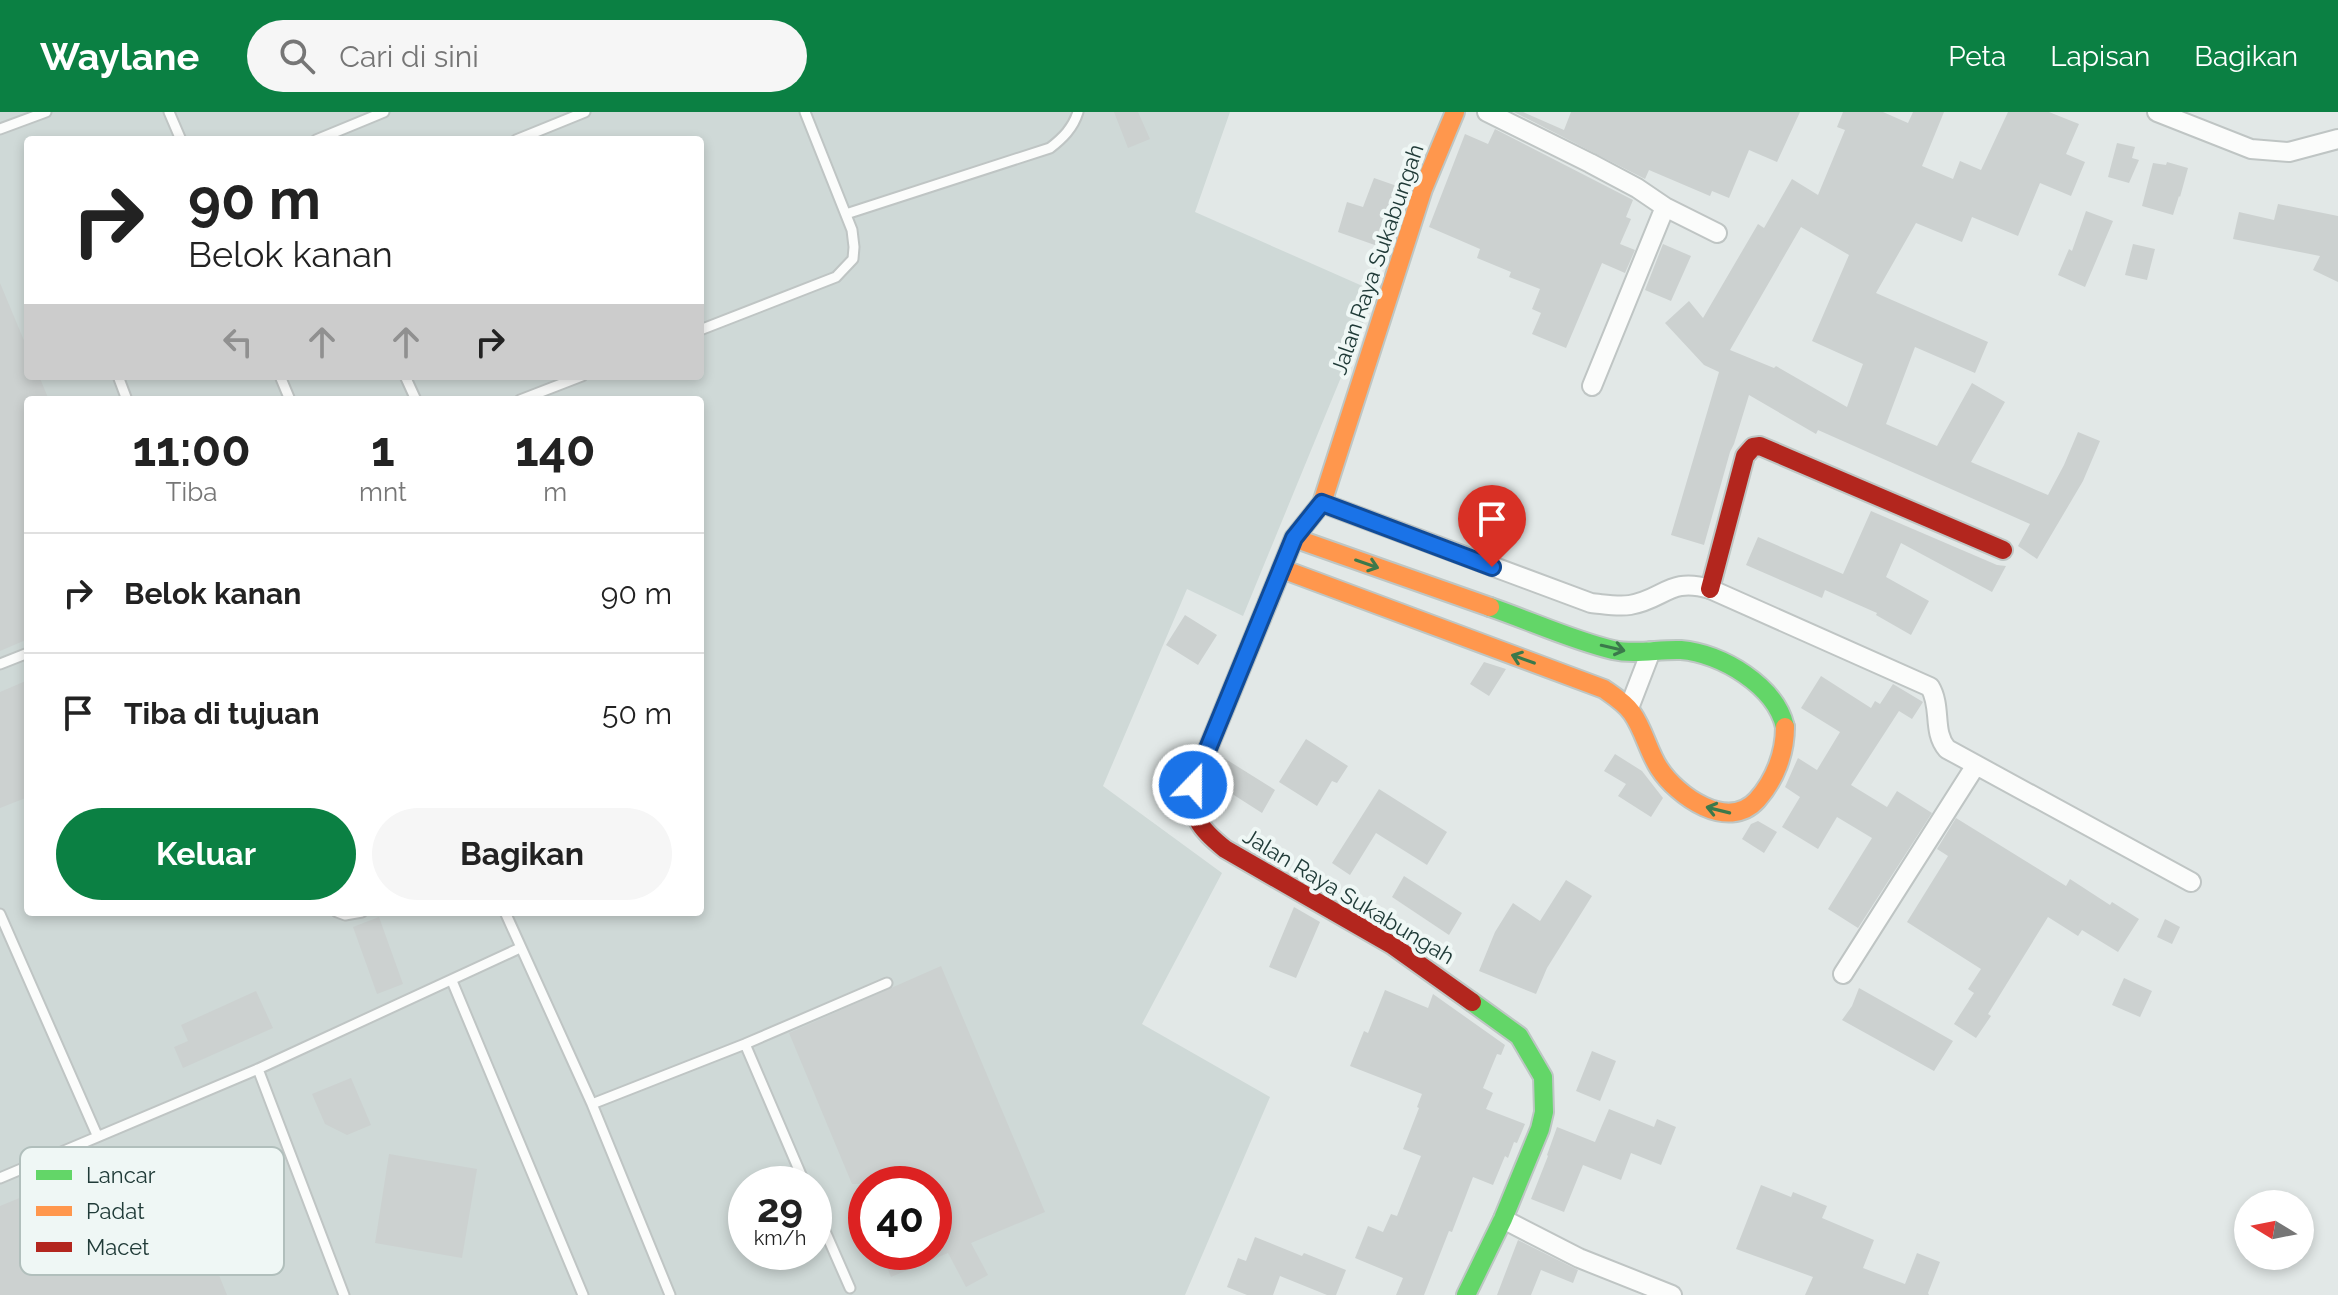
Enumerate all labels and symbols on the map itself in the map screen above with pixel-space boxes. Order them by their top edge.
street label: Jalan Raya Sukabungah [1325,140,1429,378]
pin [1458,485,1526,567]
one-way arrow [1355,557,1380,572]
one-way arrow [1600,641,1626,656]
one-way arrow [1511,651,1536,665]
position arrow [1151,743,1235,827]
one-way arrow [1706,802,1732,817]
street label: Jalan Raya Sukabungah [1239,823,1459,969]
legend [20,1147,284,1275]
text: Lancar [86,1162,156,1188]
speed limit sign: 40 [848,1166,952,1270]
north arrow [2234,1190,2314,1270]
text: Padat [86,1198,145,1224]
text: Macet [86,1234,150,1260]

